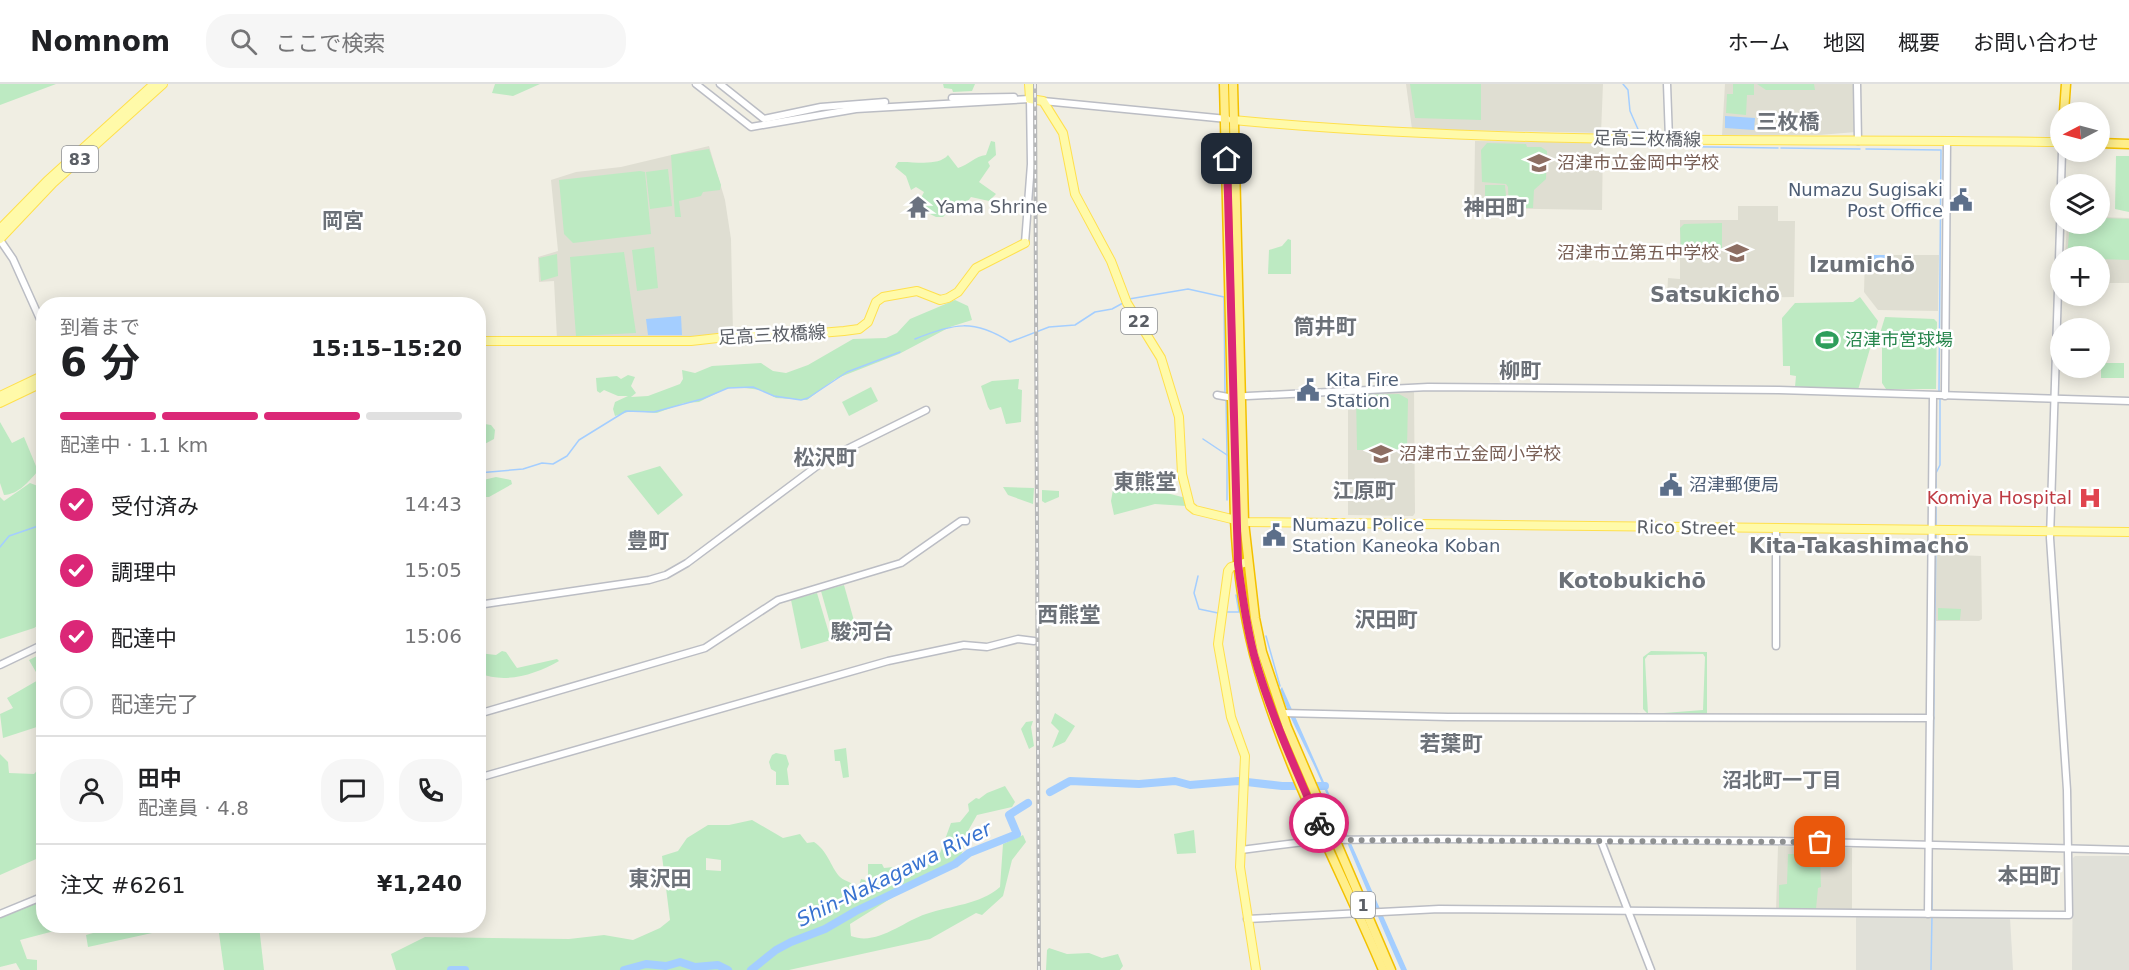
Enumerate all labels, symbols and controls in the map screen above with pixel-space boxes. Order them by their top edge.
search box [206,14,626,68]
text: Nomnom [30,25,170,58]
icon: search [227,25,260,58]
text: ここで検索 [275,31,385,56]
text: ホーム [1728,31,1790,55]
text: 地図 [1823,31,1865,55]
text: 概要 [1898,31,1940,55]
text: お問い合わせ [1973,31,2099,55]
north arrow [2050,102,2110,162]
map controls [2050,102,2110,378]
district label: 三枚橋 [1757,110,1820,134]
street label: 足高三枚橋線 [1593,127,1701,150]
pin [1201,133,1252,184]
icon: home [1210,142,1243,175]
road number: 83 [62,146,98,172]
school or university icon: 沼津市立金岡中学校 [1526,150,1552,176]
place label: 沼津市立金岡中学校 [1557,152,1719,173]
button: layers [2050,174,2110,234]
place label: Numazu Sugisaki Post Office [1788,179,1943,221]
public building icon: Numazu Sugisaki Post Office [1948,187,1974,213]
temple icon: Yama Shrine [905,194,931,220]
place label: Yama Shrine [935,196,1048,217]
district label: 神田町 [1464,196,1527,220]
district label: 岡宮 [322,209,364,233]
school or university icon: 沼津市立第五中学校 [1724,240,1750,266]
place label: 沼津市立第五中学校 [1557,242,1719,263]
button: + [2050,246,2110,306]
district label: Izumichō [1809,253,1915,277]
district label: Satsukichō [1650,283,1780,307]
road number: 22 [1121,308,1157,334]
text: 到着まで [60,315,140,339]
district label: 筒井町 [1294,315,1357,339]
button: − [2050,318,2110,378]
street label: 足高三枚橋線 [717,321,826,348]
sports icon: 沼津市営球場 [1814,327,1840,353]
place label: 沼津市営球場 [1845,329,1953,350]
text: 15:15–15:20 [311,336,462,361]
text: 6 分 [60,340,140,385]
district label: 柳町 [1499,359,1541,383]
place label: Kita Fire Station [1326,369,1399,411]
public building icon: Kita Fire Station [1295,377,1321,403]
text: 配達中 · 1.1 km [60,433,208,457]
school or university icon: 沼津市立金岡小学校 [1368,441,1394,467]
place label: 沼津市立金岡小学校 [1399,443,1561,464]
district label: 松沢町 [794,446,857,470]
district label: 東熊堂 [1114,470,1177,494]
public building icon: 沼津郵便局 [1658,472,1684,498]
place label: 沼津郵便局 [1689,474,1779,495]
district label: 江原町 [1333,479,1396,503]
hospital icon: Komiya Hospital [2077,485,2103,511]
place label: Komiya Hospital [1927,487,2072,508]
icon: check [60,488,93,521]
text: 14:43 [404,492,462,516]
text: 受付済み [111,494,199,519]
place label: Numazu Police Station Kaneoka Koban [1292,514,1500,556]
street label: Rico Street [1636,516,1736,539]
public building icon: Numazu Police Station Kaneoka Koban [1261,522,1287,548]
district label: 豊町 [627,529,669,553]
district label: Kita-Takashimachō [1749,534,1969,558]
icon: check [60,554,93,587]
text: 15:05 [404,558,462,582]
text: 調理中 [111,560,177,585]
district label: Kotobukichō [1558,569,1706,593]
district label: 西熊堂 [1038,603,1101,627]
district label: 沢田町 [1355,608,1418,632]
icon: check [60,620,93,653]
district label: 駿河台 [831,620,894,644]
text: 15:06 [404,624,462,648]
text: 配達中 [111,626,177,651]
text: 配達完了 [111,692,199,717]
district label: 若葉町 [1420,732,1483,756]
button: person [60,759,123,822]
button: chat [321,759,384,822]
button: phone [399,759,462,822]
text: 田中 [138,766,182,791]
district label: 沼北町一丁目 [1722,768,1842,792]
courier [1289,793,1349,853]
text: 配達員 · 4.8 [138,796,249,820]
icon: bike [1303,807,1336,840]
water label: Shin-Nakagawa River [793,816,997,932]
pin [1794,816,1845,867]
icon: bag [1803,825,1836,858]
district label: 本田町 [1998,864,2061,888]
district label: 東沢田 [629,867,692,891]
text: ¥1,240 [377,871,462,896]
text: 注文 #6261 [60,873,185,898]
road number: 1 [1351,892,1375,918]

